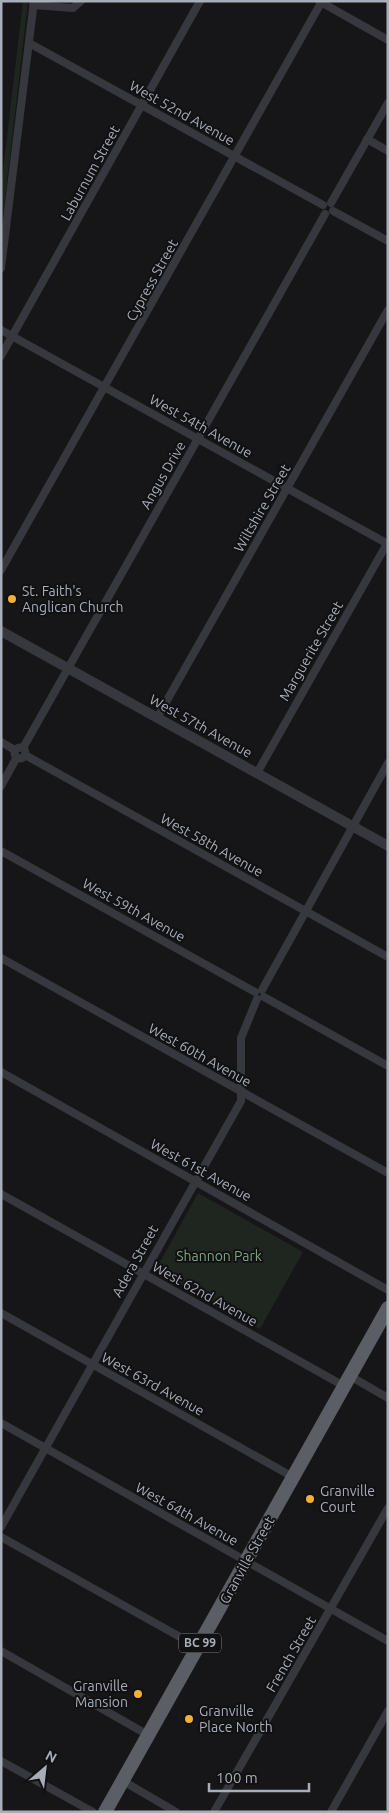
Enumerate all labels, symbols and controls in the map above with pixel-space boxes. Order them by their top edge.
street label: West 52nd Avenue [127,77,237,149]
street label: Laburnum Street [57,122,123,223]
street label: Cypress Street [123,236,181,324]
street label: West 54th Avenue [147,391,255,461]
street label: Angus Drive [137,438,189,512]
street label: Wiltshire Street [230,461,294,555]
place label: St. Faith's Anglican Church [22,583,123,615]
marker: St. Faith's Anglican Church [6,593,18,605]
street label: Marguerite Street [276,598,346,704]
street label: West 57th Avenue [147,691,255,761]
street label: West 58th Avenue [158,810,266,880]
street label: West 59th Avenue [80,875,188,945]
street label: West 60th Avenue [146,1020,254,1090]
street label: West 61st Avenue [148,1136,254,1204]
street label: Adera Street [109,1222,162,1300]
park label: Shannon Park [176,1248,262,1264]
street label: West 62nd Avenue [150,1258,260,1330]
street label: West 63rd Avenue [99,1349,207,1419]
street label: West 64th Avenue [133,1479,241,1549]
place label: Granville Court [320,1483,375,1515]
marker: Granville Court [304,1493,316,1505]
street label: Granville Street [216,1513,278,1606]
street label: French Street [263,1613,319,1695]
road number: BC 99 [179,1634,221,1652]
place label: Granville Mansion [73,1678,128,1710]
marker: Granville Mansion [132,1688,144,1700]
place label: Granville Place North [199,1703,273,1735]
marker: Granville Place North [183,1713,195,1725]
north arrow [20,1743,70,1793]
text: N [43,1747,59,1766]
scale bar [209,1760,309,1792]
text: 100 m [216,1769,258,1786]

